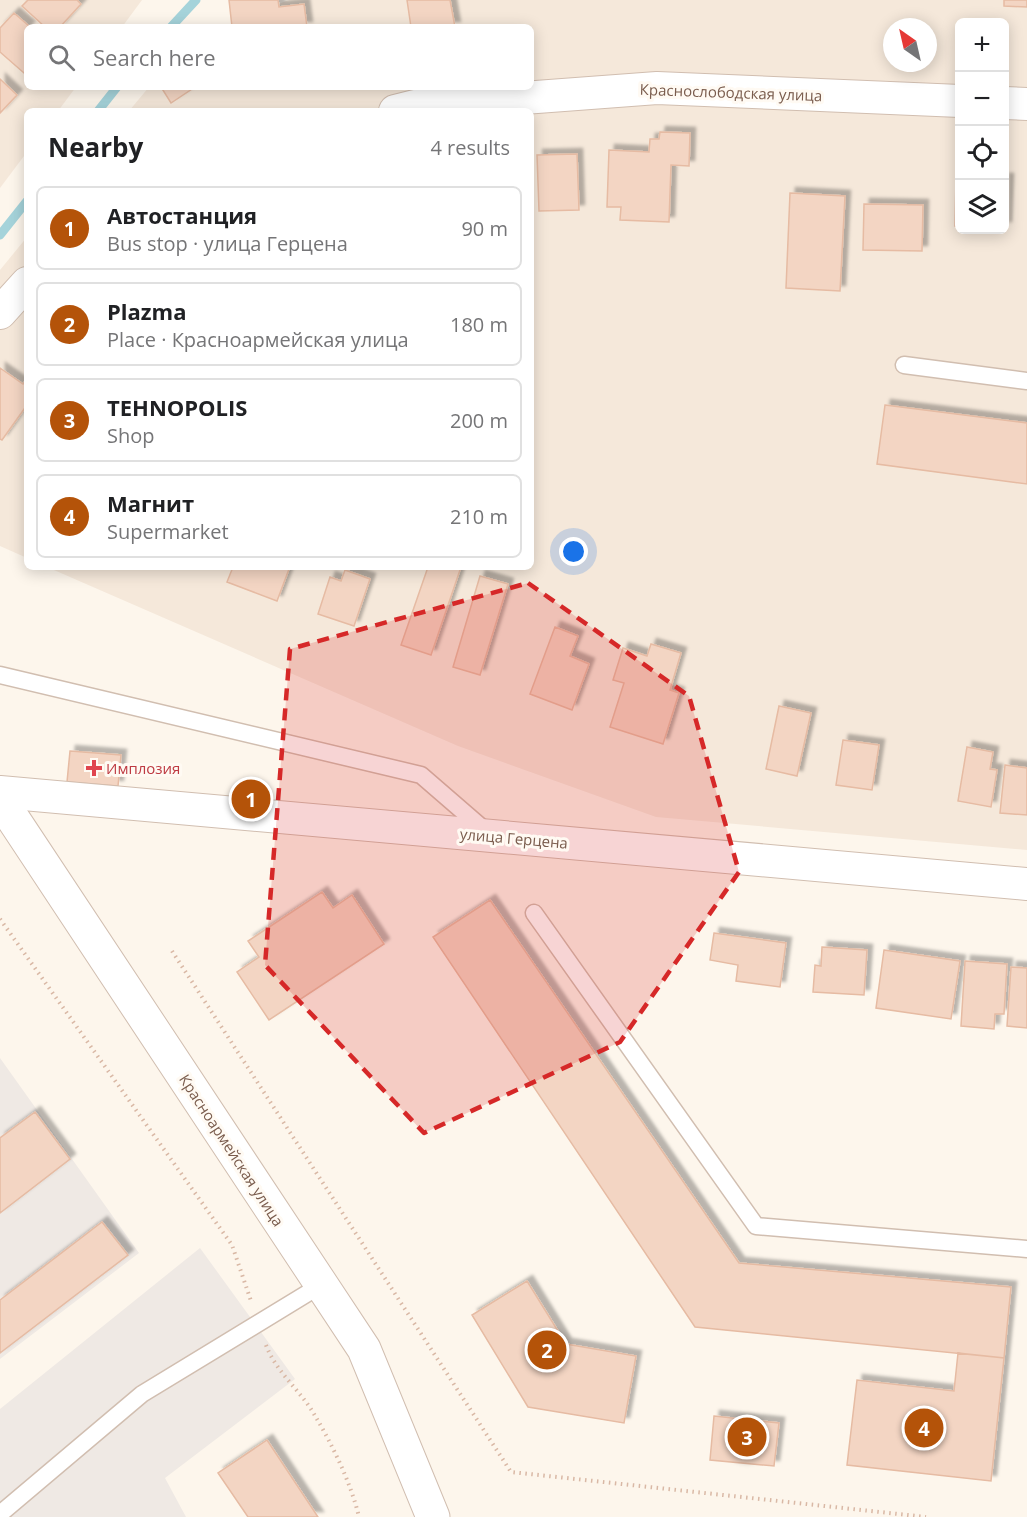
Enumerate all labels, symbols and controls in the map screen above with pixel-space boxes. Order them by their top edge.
north arrow [883,18,937,72]
map controls [955,18,1009,234]
button: + [955,18,1009,72]
search box [24,24,534,90]
icon: search [45,41,78,74]
text: Search here [93,42,216,72]
button: − [955,72,1009,126]
street label: Краснослободская улица [639,79,823,105]
button: locate [955,126,1009,180]
text: Nearby [48,129,143,165]
text: 4 results [430,134,510,161]
button: layers [955,180,1009,234]
text: Автостанция [107,200,257,230]
text: 1 [64,215,75,242]
text: 90 m [461,215,508,242]
text: Bus stop · улица Герцена [107,230,348,257]
text: Plazma [107,296,186,326]
text: 2 [64,311,75,338]
text: 180 m [450,311,508,338]
text: Place · Красноармейская улица [107,326,409,353]
text: TEHNOPOLIS [107,392,247,422]
text: 3 [64,407,75,434]
text: 200 m [450,407,508,434]
text: Shop [107,422,155,449]
text: Магнит [107,488,194,518]
text: 4 [64,503,75,530]
text: 210 m [450,503,508,530]
text: Supermarket [107,518,229,545]
your location [559,537,588,566]
place label: Имплозия [106,758,180,778]
marker: Имплозия [87,761,101,775]
pin: 1 [232,776,270,822]
street label: улица Герцена [459,823,569,853]
street label: Красноармейская улица [175,1070,289,1230]
pin: 2 [528,1328,566,1372]
pin: 4 [904,1406,944,1450]
pin: 3 [728,1414,766,1460]

